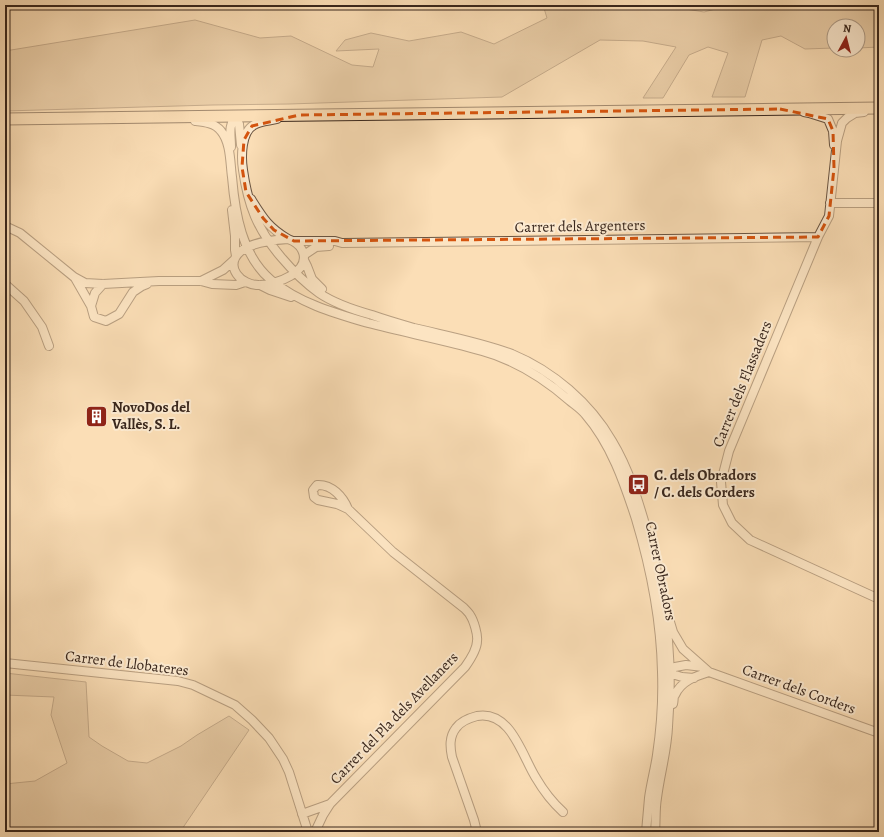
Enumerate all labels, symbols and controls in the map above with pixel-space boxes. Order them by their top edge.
north arrow [826,18,866,58]
text: N [842,21,852,37]
street label: Carrer dels Argenters [514,215,646,237]
street label: Carrer dels Flassaders [708,318,776,450]
place label: NovoDos del Vallès, S. L. [111,397,190,434]
building icon: NovoDos del Vallès, S. L. [83,403,109,429]
place label: C. dels Obradors / C. dels Corders [654,465,756,502]
bus stop icon: C. dels Obradors / C. dels Corders [625,471,651,497]
street label: Carrer Obradors [641,520,681,622]
street label: Carrer de Llobateres [64,646,190,680]
street label: Carrer del Pla dels Avellaners [325,648,463,788]
street label: Carrer dels Corders [740,659,858,719]

